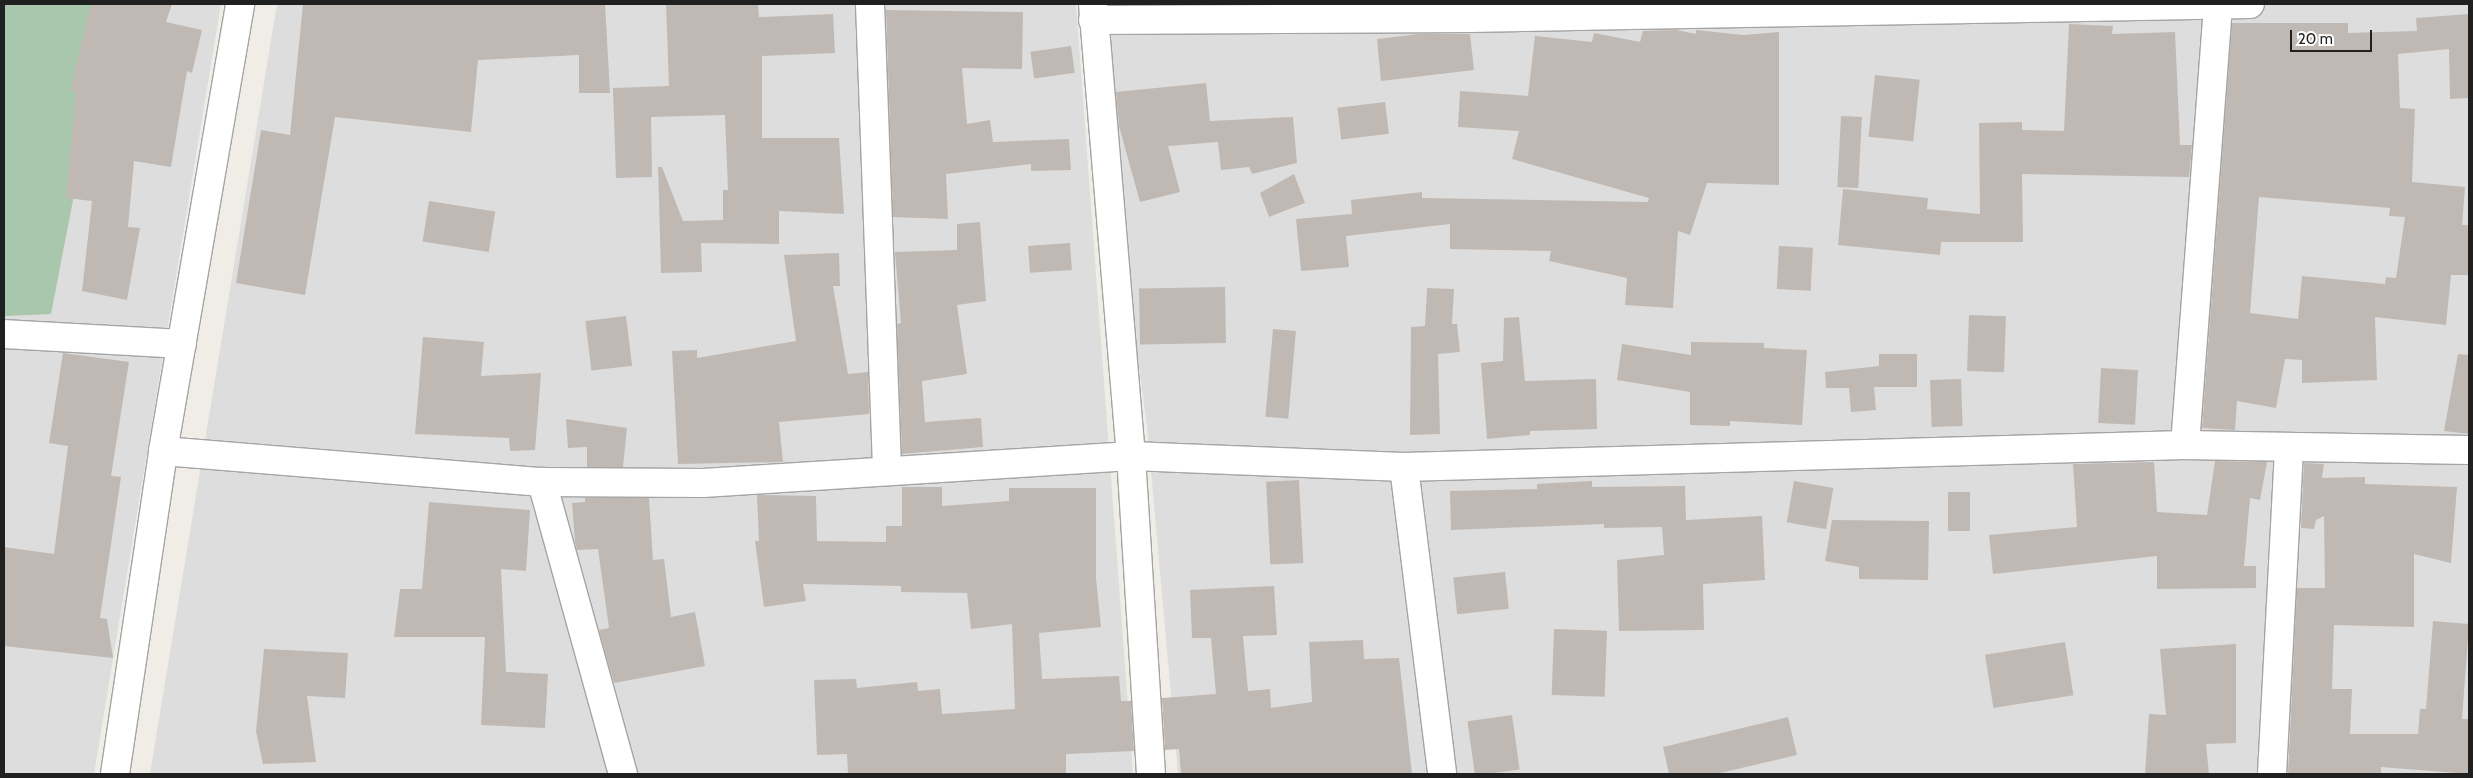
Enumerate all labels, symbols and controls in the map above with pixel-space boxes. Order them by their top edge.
scale bar [2293,20,2376,52]
text: 20 m [2298,30,2333,48]

